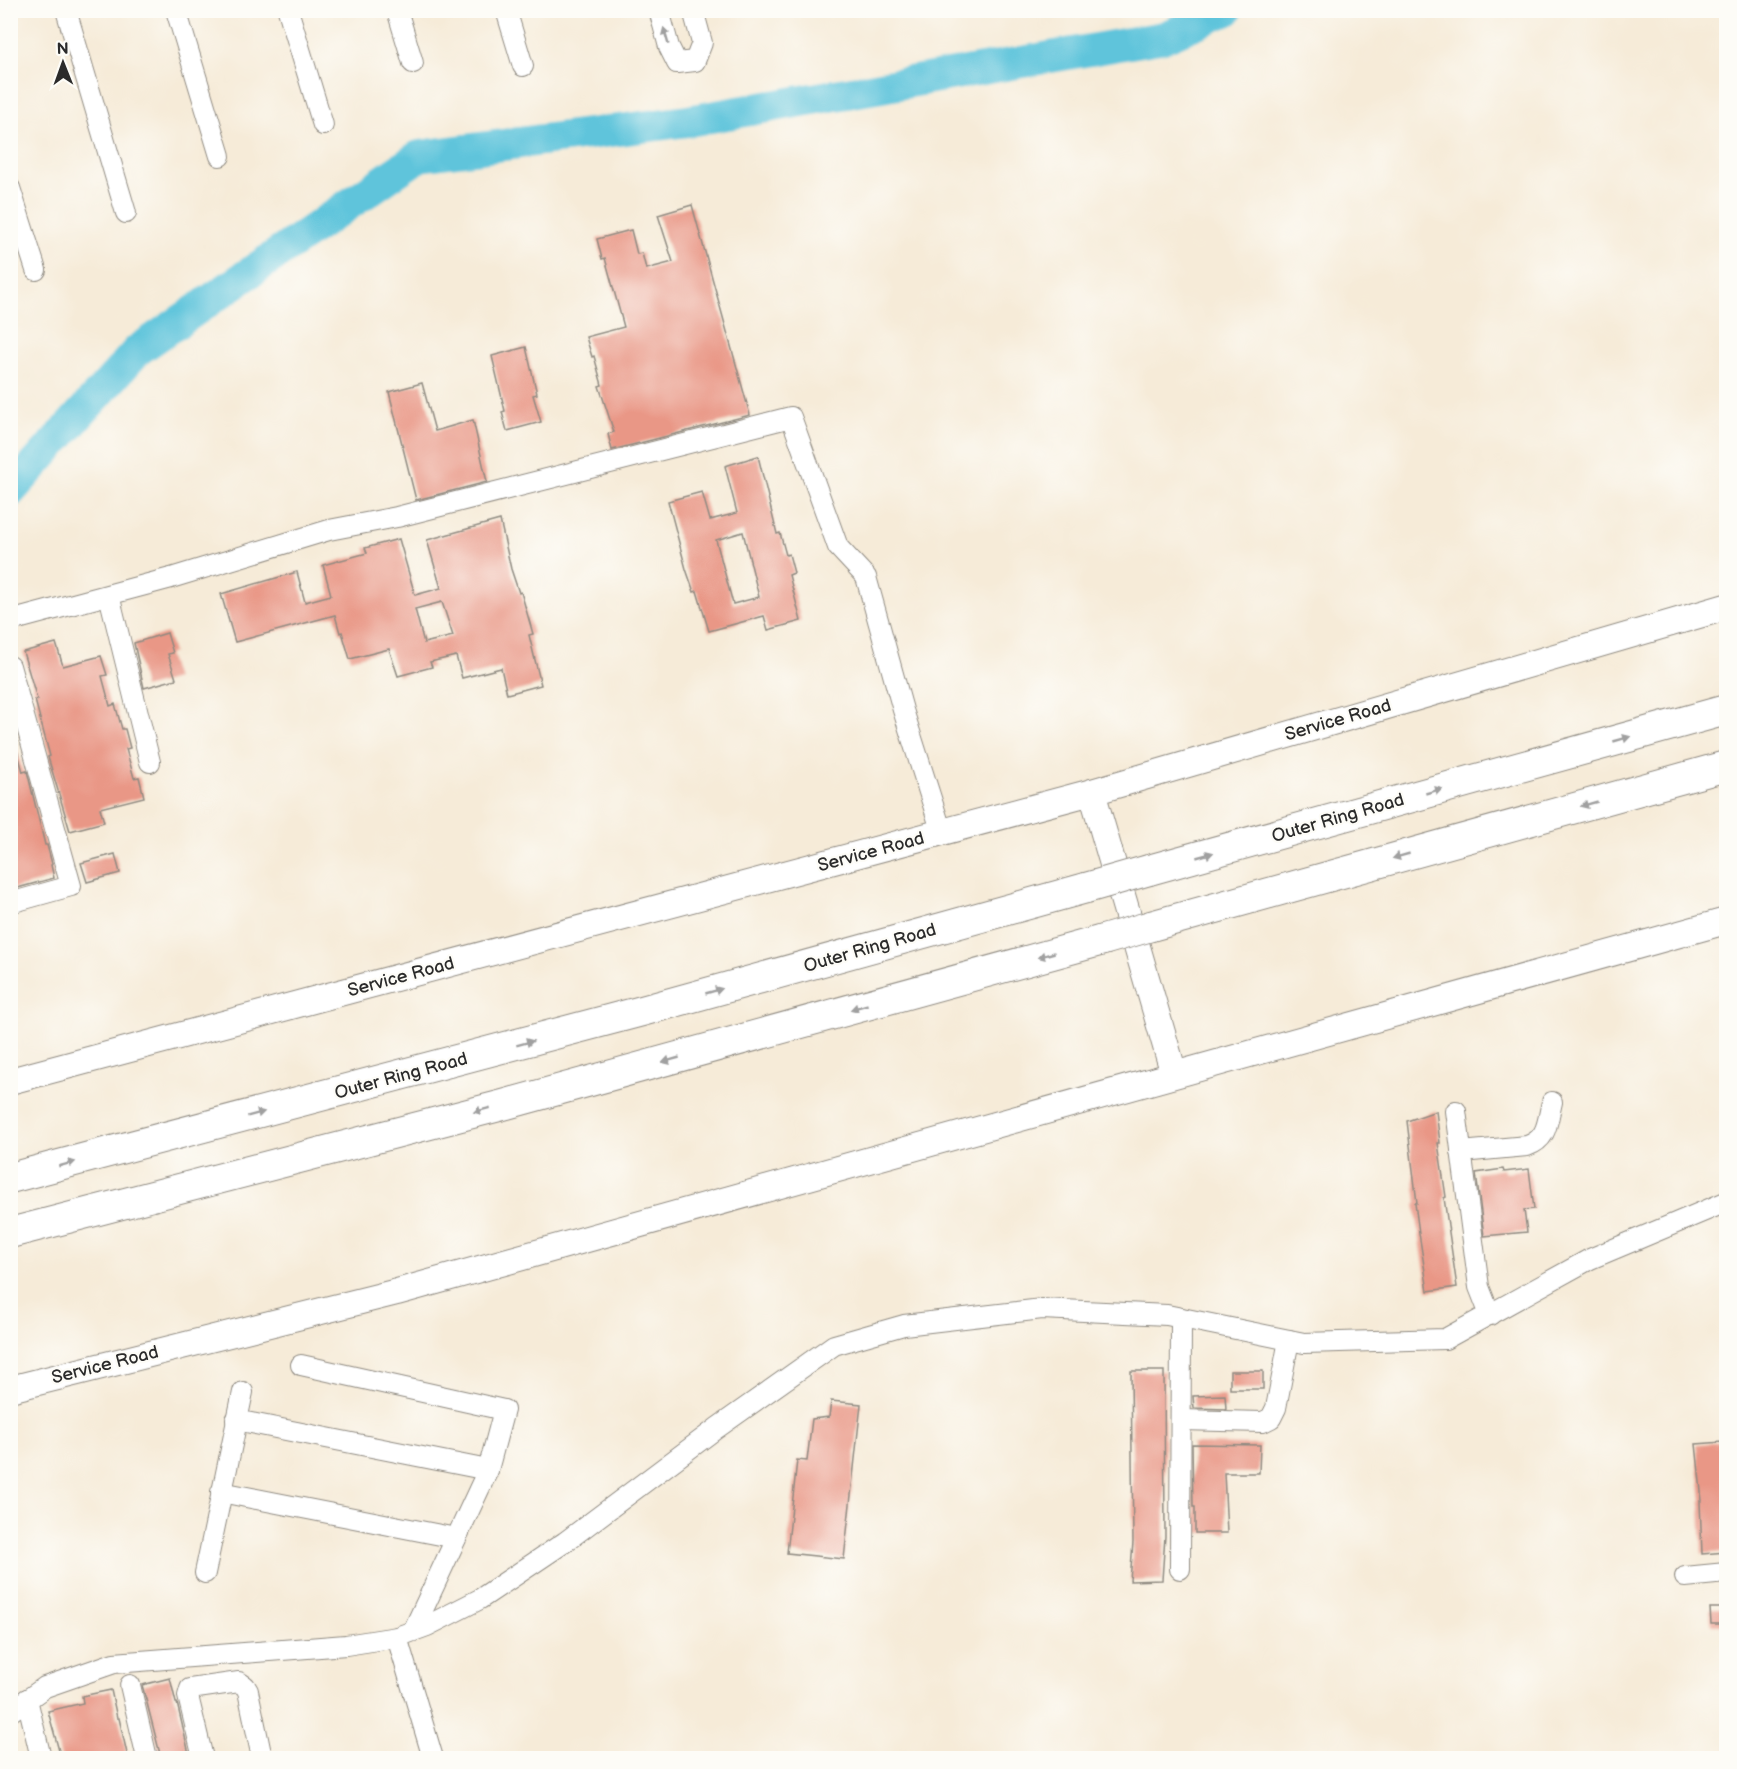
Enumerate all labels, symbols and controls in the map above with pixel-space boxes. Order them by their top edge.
one-way arrow [661,27,671,45]
north arrow [33,33,93,93]
text: N [57,40,69,59]
street label: Service Road [1282,695,1394,745]
one-way arrow [1613,734,1631,743]
one-way arrow [1425,786,1443,795]
street label: Outer Ring Road [1269,789,1407,847]
one-way arrow [1580,800,1598,809]
street label: Service Road [815,828,927,876]
one-way arrow [1196,849,1214,859]
one-way arrow [1392,852,1410,862]
street label: Outer Ring Road [801,919,939,977]
one-way arrow [1037,951,1055,960]
street label: Service Road [345,953,457,1001]
one-way arrow [705,986,723,995]
one-way arrow [849,1003,868,1013]
one-way arrow [516,1037,535,1047]
street label: Outer Ring Road [332,1048,470,1104]
one-way arrow [662,1055,680,1065]
one-way arrow [473,1106,492,1116]
one-way arrow [247,1109,265,1119]
one-way arrow [58,1158,76,1168]
street label: Service Road [49,1342,161,1388]

